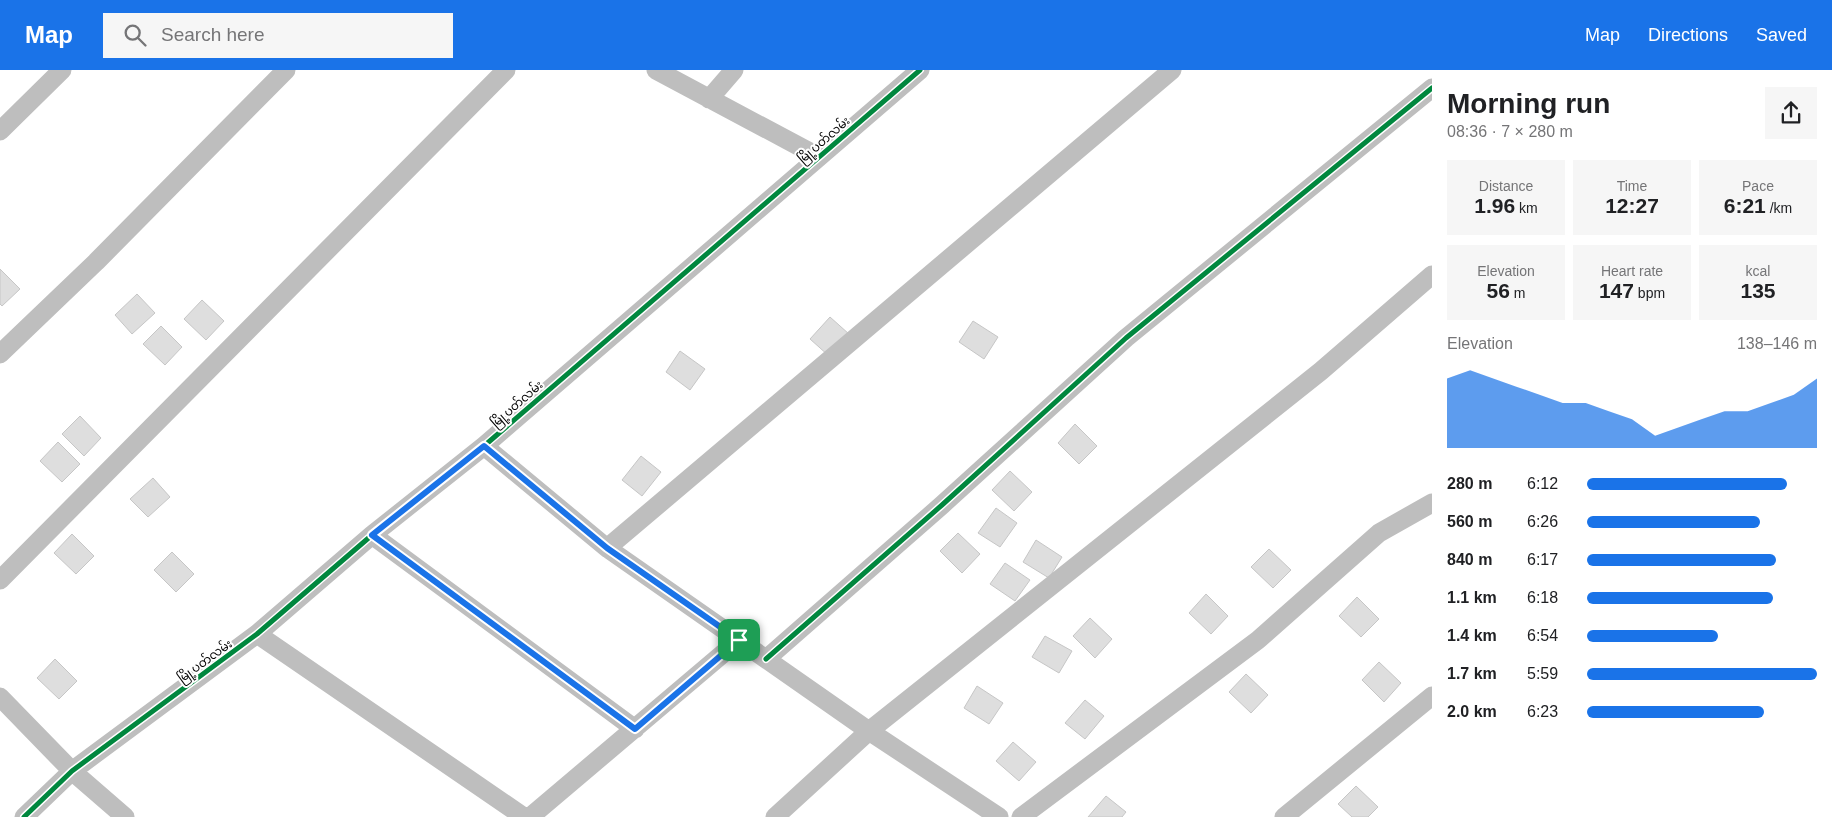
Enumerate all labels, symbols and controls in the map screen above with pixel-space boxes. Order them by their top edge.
search box [103,13,453,58]
text: Map [25,21,73,48]
icon: search [121,21,149,49]
text: Search here [161,24,265,45]
text: Map [1585,25,1620,45]
text: Directions [1648,25,1728,45]
text: Saved [1756,25,1807,45]
button: share [1765,87,1817,139]
text: Morning run [1447,88,1610,119]
street label: မြို့ပတ်လမ်း [794,112,855,168]
text: 08:36 · 7 × 280 m [1447,123,1573,140]
text: Distance [1479,178,1533,194]
text: Time [1617,178,1647,194]
text: Pace [1742,178,1774,194]
text: 1.96 [1474,194,1515,217]
text: 12:27 [1605,194,1659,217]
text: 6:21 [1724,194,1766,217]
text: km [1515,200,1538,216]
text: /km [1766,200,1792,216]
text: Elevation [1477,263,1535,279]
text: Heart rate [1601,263,1663,279]
text: kcal [1746,263,1770,279]
text: 56 [1487,279,1510,302]
text: 147 [1599,279,1634,302]
text: 135 [1740,279,1776,302]
text: m [1510,285,1525,301]
text: bpm [1634,285,1665,301]
text: Elevation [1447,335,1513,352]
text: 138–146 m [1737,335,1817,352]
street label: မြို့ပတ်လမ်း [487,376,548,432]
text: 280 m [1447,475,1492,492]
text: 6:12 [1527,475,1558,492]
text: 560 m [1447,513,1492,530]
text: 6:26 [1527,513,1558,530]
text: 840 m [1447,551,1492,568]
text: 6:17 [1527,551,1558,568]
text: 1.1 km [1447,589,1497,606]
text: 6:18 [1527,589,1558,606]
pin [718,619,760,661]
icon: arrive [725,626,753,654]
text: 1.4 km [1447,627,1497,644]
text: 6:54 [1527,627,1558,644]
street label: မြို့ပတ်လမ်း [174,635,237,688]
text: 1.7 km [1447,665,1497,682]
text: 5:59 [1527,665,1558,682]
text: 2.0 km [1447,703,1497,720]
text: 6:23 [1527,703,1558,720]

